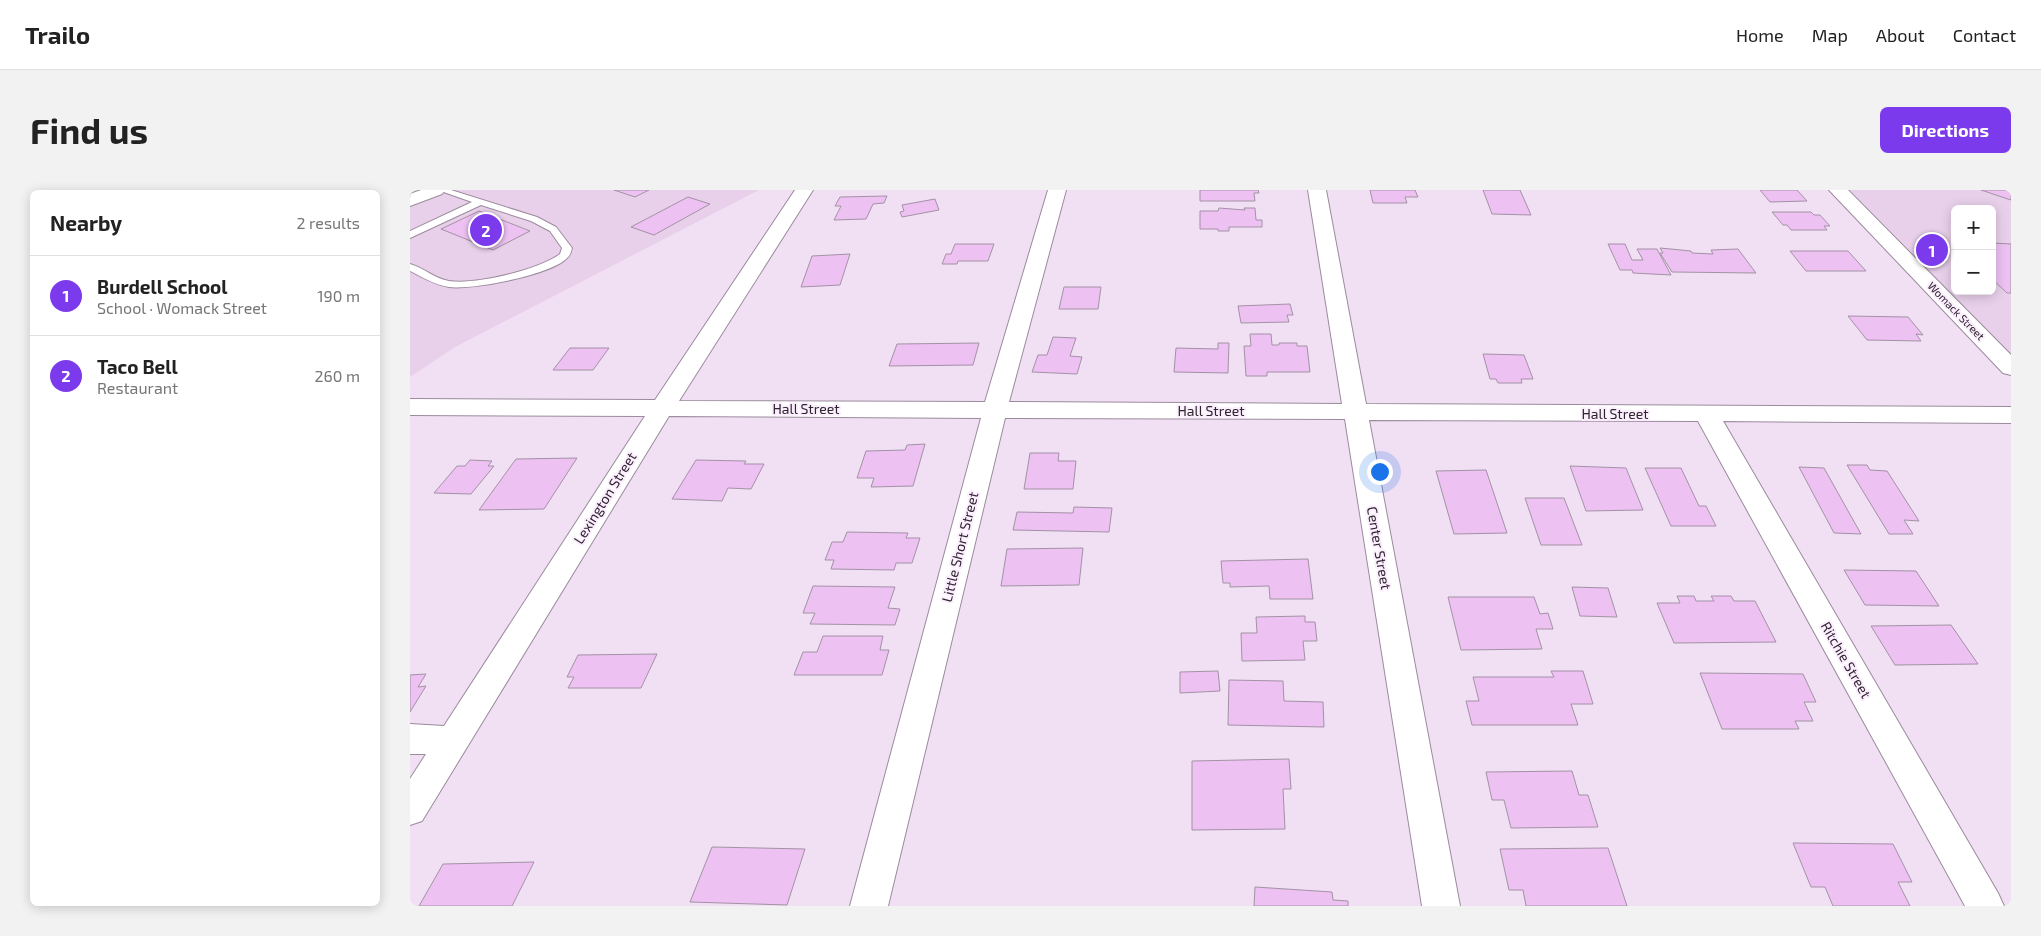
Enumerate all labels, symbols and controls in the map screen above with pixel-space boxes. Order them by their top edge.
text: Trailo [25,20,90,49]
text: Home [1736,24,1784,46]
text: Map [1812,24,1848,46]
text: About [1876,24,1925,46]
text: Contact [1953,24,2016,46]
button: Directions [1880,107,2011,153]
text: Find us [30,109,148,151]
map controls [1951,205,1996,295]
button: + [1951,205,1996,250]
text: Nearby [50,210,122,235]
pin: 2 [470,211,502,249]
text: 2 results [297,213,360,232]
pin: 1 [1916,231,1948,269]
button: − [1951,250,1996,295]
text: Burdell School [97,275,228,298]
street label: Womack Street [1925,279,1987,343]
text: 1 [63,286,69,305]
text: 190 m [317,286,360,305]
text: School · Womack Street [97,298,267,317]
text: Taco Bell [97,355,178,378]
text: 2 [61,366,71,385]
text: 260 m [315,366,360,385]
text: Restaurant [97,378,178,397]
street label: Hall Street [772,400,840,417]
street label: Hall Street [1177,402,1245,419]
street label: Hall Street [1581,405,1649,422]
street label: Lexington Street [570,449,640,547]
your location [1367,459,1393,485]
street label: Little Short Street [938,490,981,604]
street label: Center Street [1364,505,1395,591]
street label: Ritchie Street [1818,618,1875,701]

